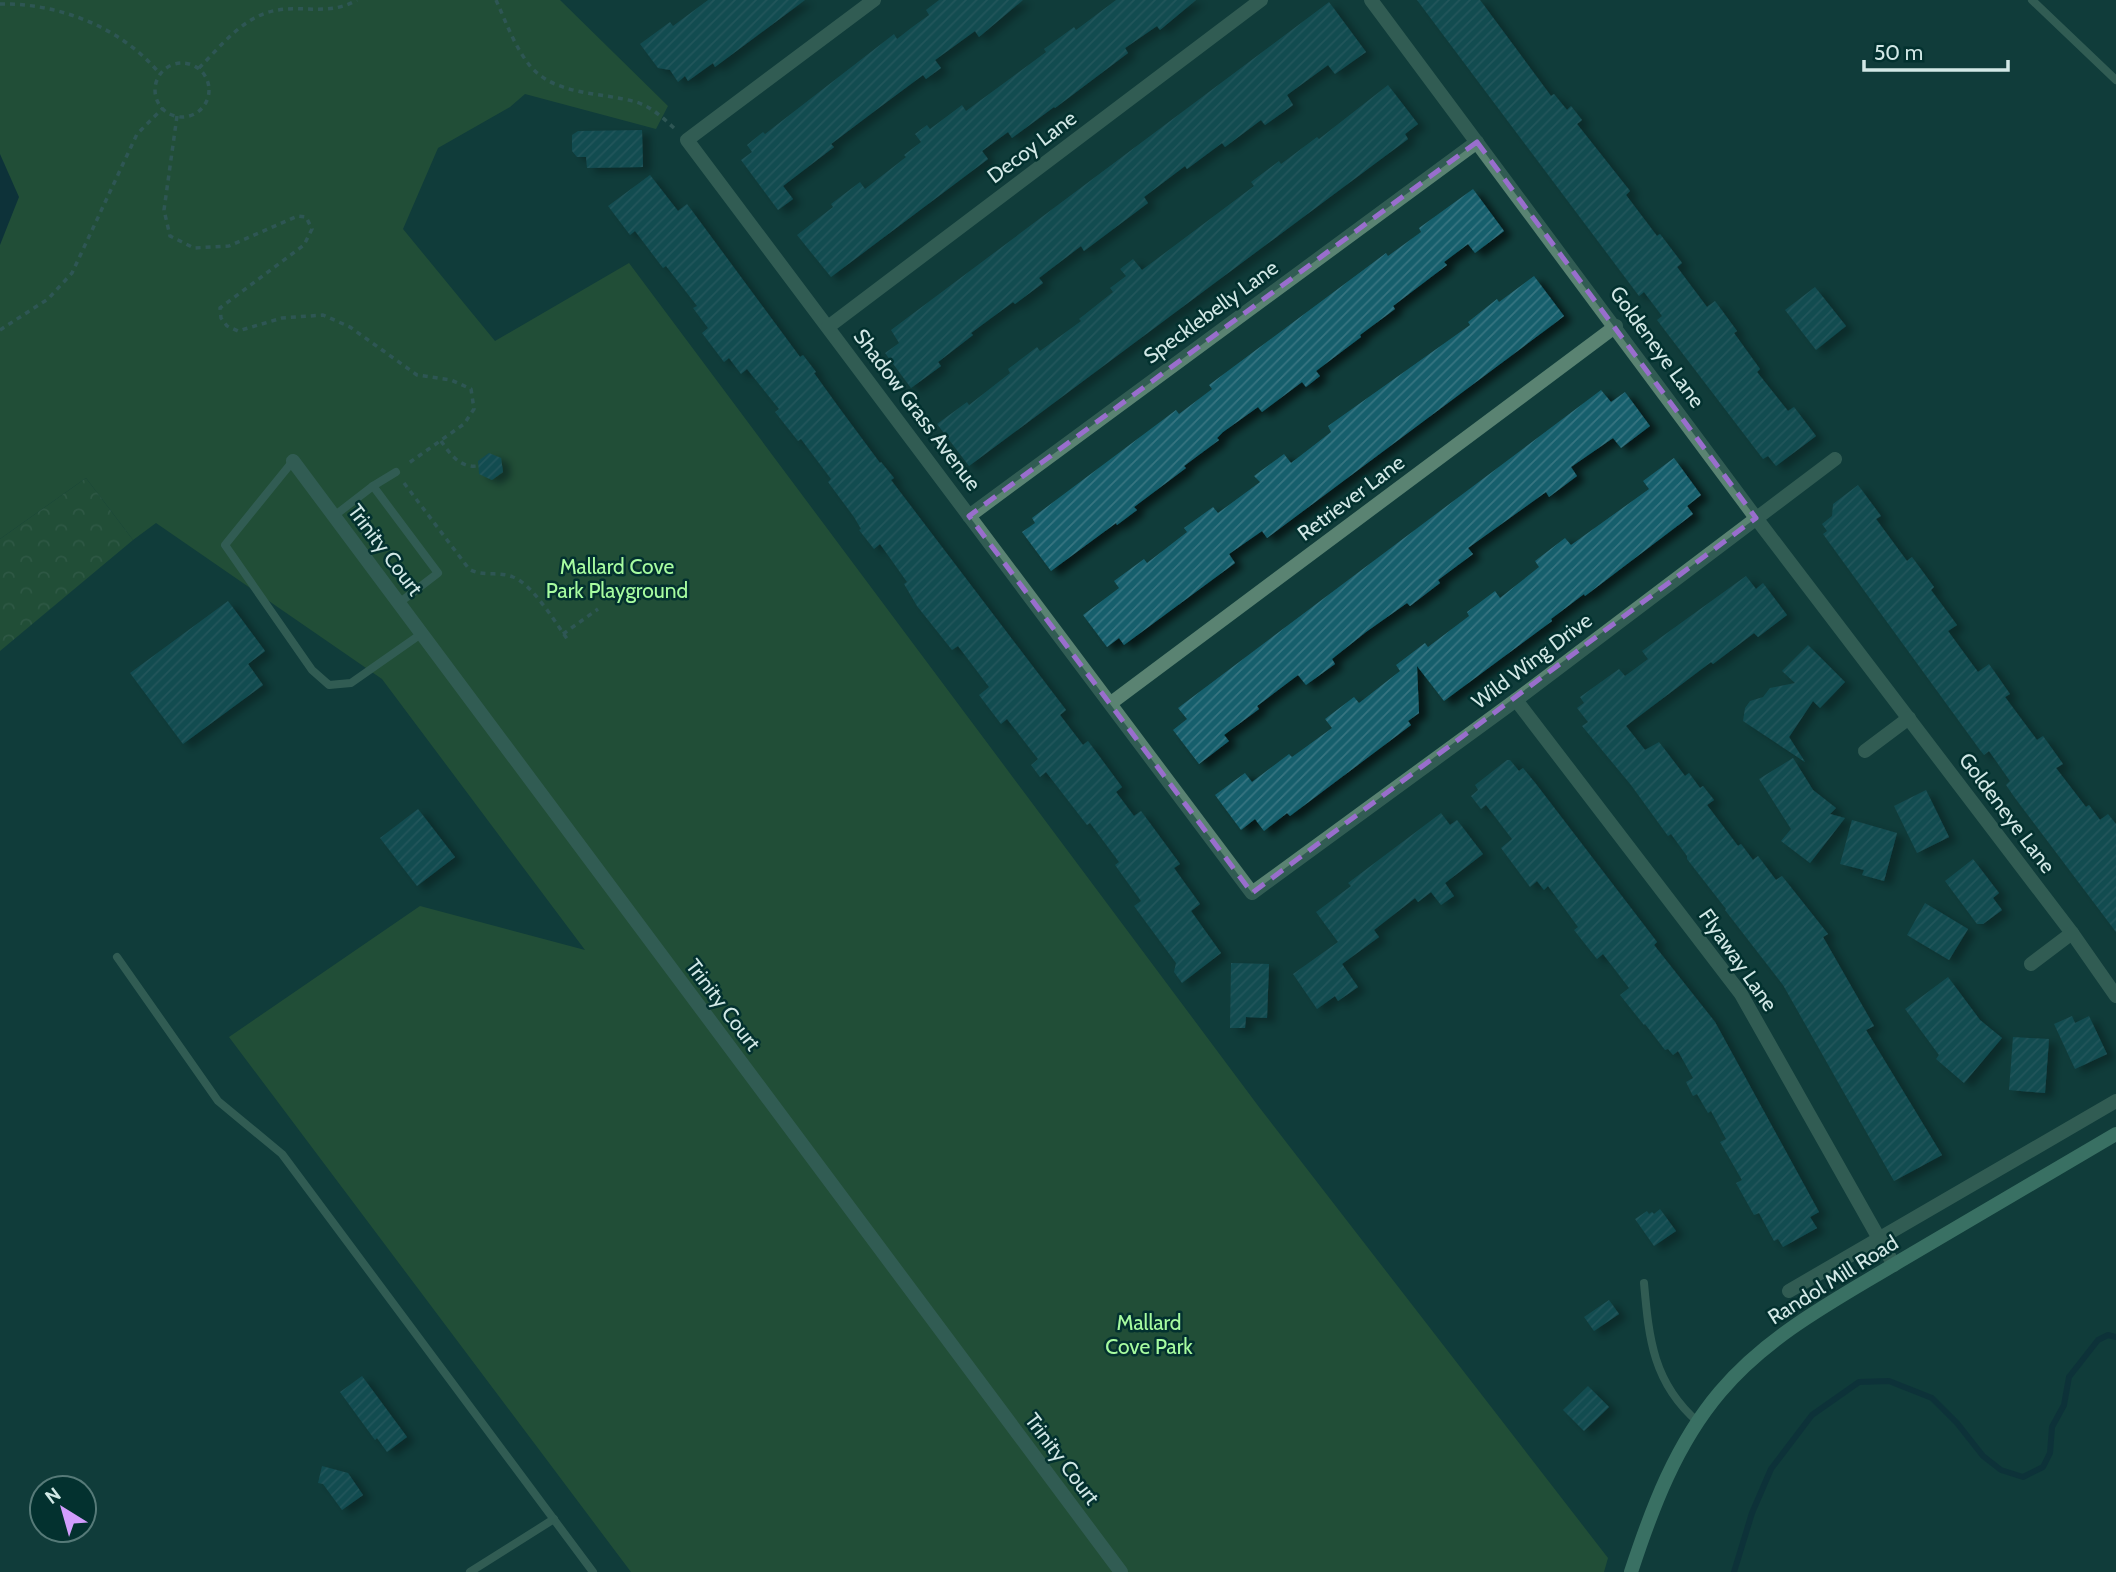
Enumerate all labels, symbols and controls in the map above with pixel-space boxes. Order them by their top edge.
scale bar [1864,28,2008,72]
text: 50 m [1874,40,1923,65]
street label: Decoy Lane [982,105,1081,188]
street label: Specklebelly Lane [1139,254,1283,369]
street label: Goldeneye Lane [1605,281,1710,413]
street label: Shadow Grass Avenue [848,324,986,496]
street label: Retriever Lane [1292,449,1409,546]
street label: Trinity Court [343,499,428,600]
park label: Mallard Cove Park Playground [546,554,688,603]
street label: Wild Wing Drive [1467,607,1597,714]
street label: Goldeneye Lane [1954,748,2061,878]
street label: Flyaway Lane [1694,904,1783,1016]
street label: Trinity Court [681,954,766,1055]
street label: Randol Mill Road [1763,1230,1902,1330]
park label: Mallard Cove Park [1105,1310,1193,1359]
street label: Trinity Court [1020,1408,1105,1509]
north arrow [28,1474,98,1544]
text: N [41,1483,65,1509]

